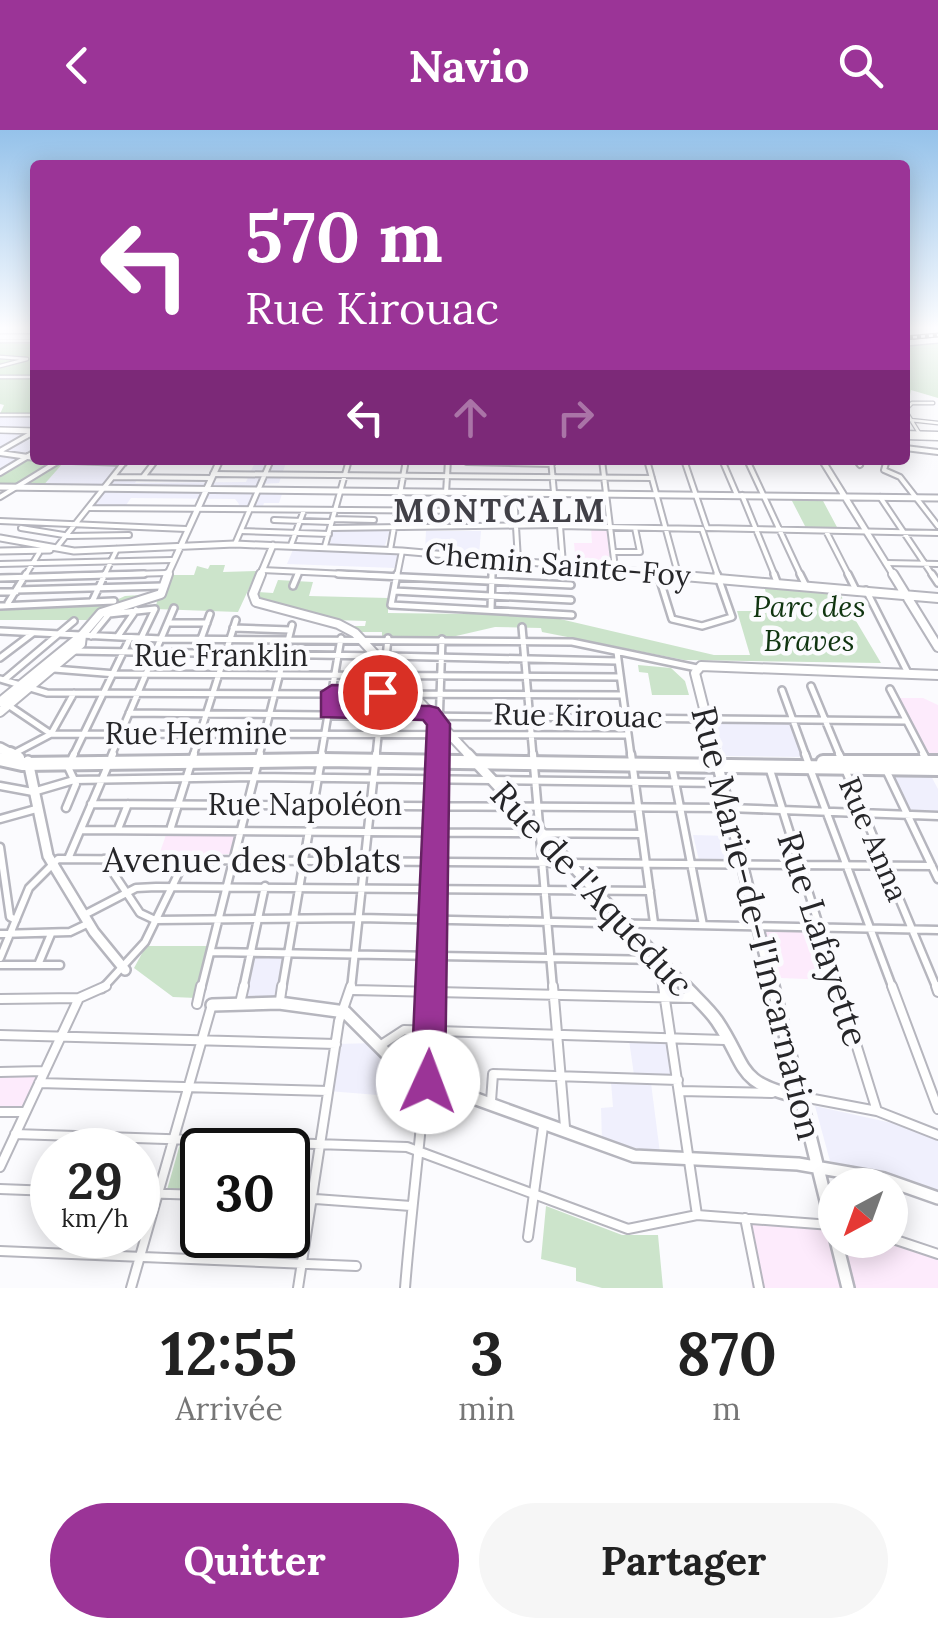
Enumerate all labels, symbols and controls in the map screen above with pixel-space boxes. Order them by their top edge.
text: Navio [408,37,530,94]
icon: back [50,38,105,93]
icon: search [833,38,888,93]
text: 570 m [245,192,443,281]
icon: left [80,200,210,330]
text: Rue Kirouac [245,279,499,336]
icon: left [338,390,393,445]
icon: ahead [443,390,498,445]
icon: right [548,390,603,445]
district label: MONTCALM [393,490,607,531]
street label: Chemin Sainte-Foy [423,533,693,596]
park label: Parc des Braves [752,587,866,659]
street label: Rue Franklin [134,636,308,674]
pin [338,650,423,735]
icon: arrive [353,665,408,720]
street label: Rue Kirouac [493,695,663,735]
street label: Rue Marie-de-l'Incarnation [681,702,833,1144]
street label: Rue Hermine [105,714,287,752]
street label: Rue Anna [831,771,917,907]
street label: Rue de l'Aqueduc [481,772,703,1006]
street label: Rue Napoléon [208,785,402,823]
street label: Rue Lafayette [767,826,879,1052]
street label: Avenue des Oblats [102,837,401,882]
position arrow [376,1030,480,1134]
speed limit sign: 30 [180,1128,310,1258]
text: 29 [67,1149,123,1213]
north arrow [818,1168,908,1258]
map controls [818,1168,908,1258]
text: km/h [61,1202,129,1234]
text: 12:55 [161,1315,297,1391]
text: 3 [470,1315,504,1391]
text: 870 [676,1315,777,1391]
text: Arrivée [175,1388,283,1429]
text: min [458,1388,515,1429]
text: m [712,1388,741,1429]
button: Quitter [50,1503,459,1618]
button: Partager [479,1503,888,1618]

